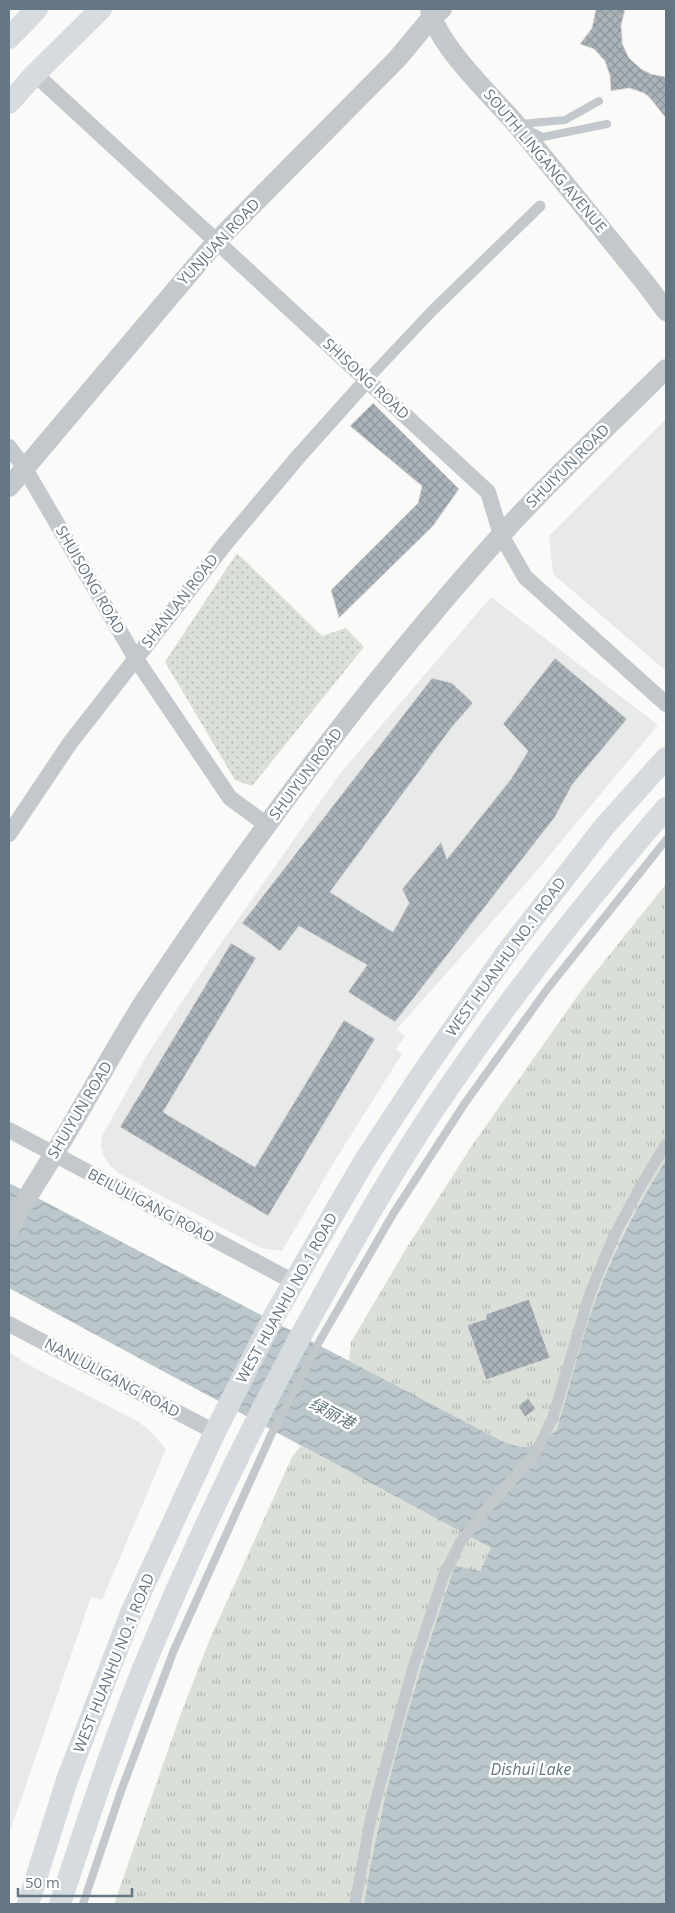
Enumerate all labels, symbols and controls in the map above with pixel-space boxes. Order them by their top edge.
street label: SOUTH LINGANG AVENUE [480,85,612,236]
street label: YUNJUAN ROAD [173,194,264,289]
street label: SHISONG ROAD [319,333,414,423]
street label: SHUIYUN ROAD [521,419,613,511]
street label: SHUISONG ROAD [52,522,130,637]
street label: SHANLAN ROAD [136,549,222,651]
street label: SHUIYUN ROAD [264,723,346,823]
street label: WEST HUANHU NO.1 ROAD [441,873,570,1040]
street label: SHUIYUN ROAD [42,1057,116,1162]
street label: BEILÜLIGANG ROAD [85,1163,218,1247]
street label: WEST HUANHU NO.1 ROAD [231,1209,341,1386]
street label: NANLÜLIGANG ROAD [41,1333,184,1421]
water label: 绿丽港 [306,1392,360,1435]
street label: WEST HUANHU NO.1 ROAD [68,1570,158,1755]
water label: Dishui Lake [491,1758,571,1780]
scale bar [18,1866,131,1898]
text: 50 m [25,1872,60,1892]

